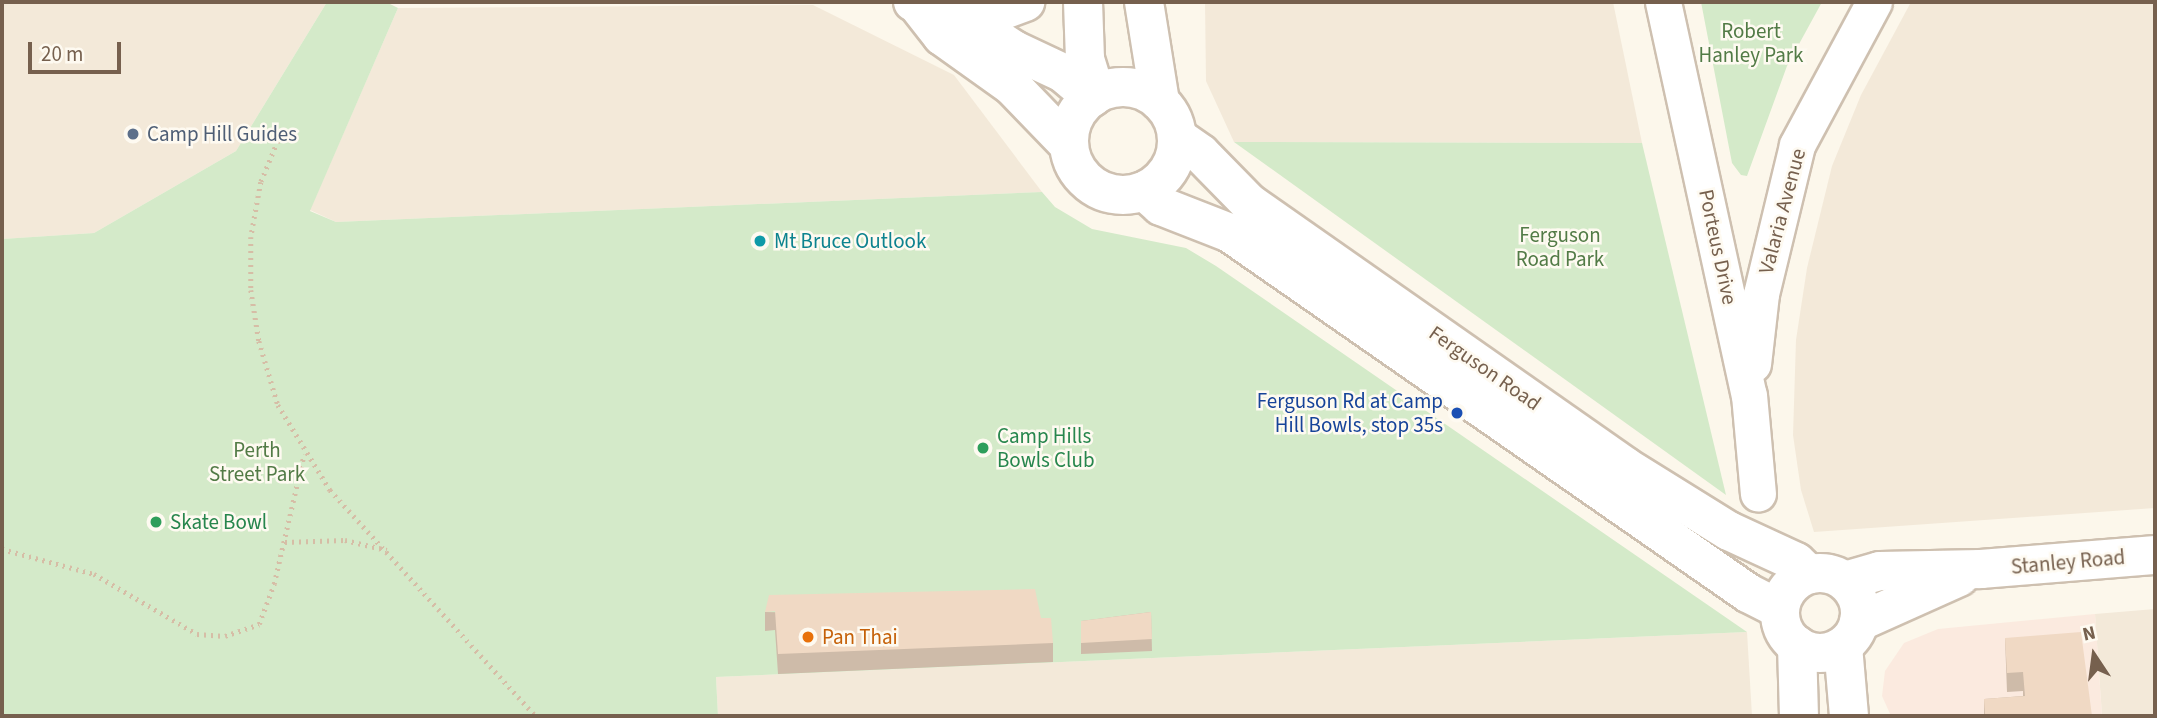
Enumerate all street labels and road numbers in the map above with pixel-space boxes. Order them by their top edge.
street label: Valaria Avenue [1753,146,1811,276]
street label: Porteus Drive [1693,187,1743,307]
street label: Ferguson Road [1424,320,1546,416]
street label: Stanley Road [2010,544,2126,580]

